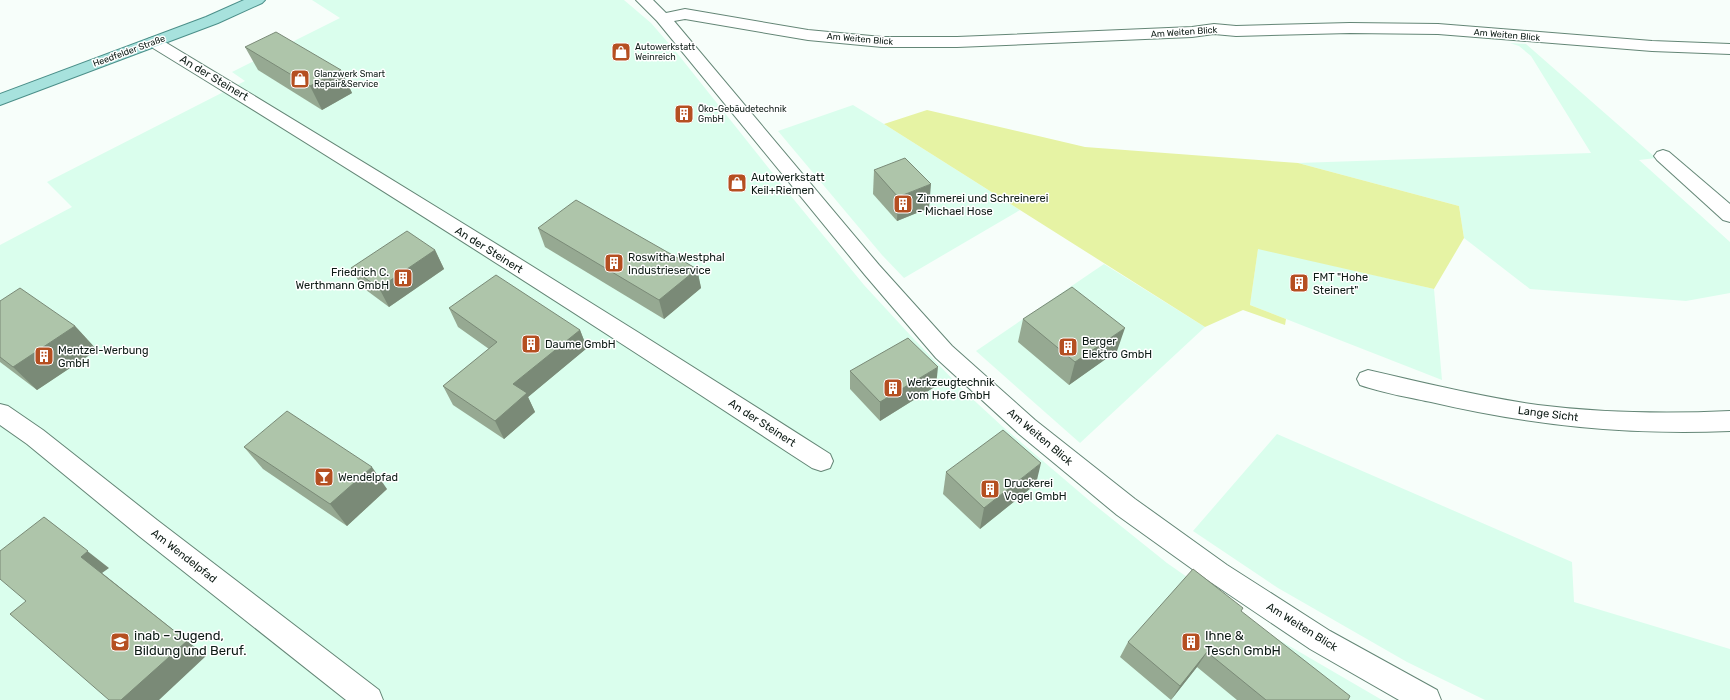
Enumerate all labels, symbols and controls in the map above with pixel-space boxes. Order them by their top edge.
street label: Am Weiten Blick [1150,25,1218,39]
street label: Am Weiten Blick [1473,27,1541,43]
street label: Am Weiten Blick [826,31,894,47]
street label: Heedfelder Straße [92,33,166,69]
shop icon: Autowerkstatt Weinreich [610,41,632,63]
place label: Autowerkstatt Weinreich [635,42,696,62]
street label: An der Steinert [178,53,251,104]
shop icon: Glanzwerk Smart Repair&Service [289,68,311,90]
place label: Glanzwerk Smart Repair&Service [314,69,386,89]
building icon: Öko-Gebäudetechnik GmbH [673,103,695,125]
place label: Öko-Gebäudetechnik GmbH [698,104,787,124]
place label: Autowerkstatt Keil+Riemen [751,171,825,197]
shop icon: Autowerkstatt Keil+Riemen [726,172,748,194]
place label: Zimmerei und Schreinerei - Michael Hose [917,192,1048,218]
building icon: Zimmerei und Schreinerei - Michael Hose [892,193,914,215]
street label: An der Steinert [453,224,526,276]
place label: Roswitha Westphal Industrieservice [628,251,725,277]
building icon: Roswitha Westphal Industrieservice [603,252,625,274]
place label: Friedrich C. Werthmann GmbH [296,266,389,292]
building icon: Friedrich C. Werthmann GmbH [392,267,414,289]
place label: FMT "Hohe Steinert" [1313,271,1368,297]
building icon: FMT "Hohe Steinert" [1288,272,1310,294]
building icon: Daume GmbH [520,333,542,355]
place label: Berger Elektro GmbH [1082,335,1152,361]
building icon: Berger Elektro GmbH [1057,336,1079,358]
place label: Daume GmbH [545,338,616,351]
place label: Mentzel-Werbung GmbH [58,344,149,370]
building icon: Mentzel-Werbung GmbH [33,345,55,367]
place label: Werkzeugtechnik vom Hofe GmbH [907,376,995,402]
building icon: Werkzeugtechnik vom Hofe GmbH [882,377,904,399]
street label: An der Steinert [726,396,799,450]
street label: Lange Sicht [1517,404,1580,424]
street label: Am Weiten Blick [1005,406,1076,468]
bar icon: Wendelpfad [313,466,335,488]
place label: Wendelpfad [338,471,398,484]
place label: Druckerei Vogel GmbH [1004,477,1067,503]
building icon: Druckerei Vogel GmbH [979,478,1001,500]
street label: Am Wendelpfad [149,526,219,586]
street label: Am Weiten Blick [1264,600,1340,654]
place label: inab – Jugend, Bildung und Beruf. [134,628,247,659]
place label: Ihne & Tesch GmbH [1205,628,1281,658]
school or university icon: inab – Jugend, Bildung und Beruf. [109,631,131,653]
building icon: Ihne & Tesch GmbH [1180,631,1202,653]

